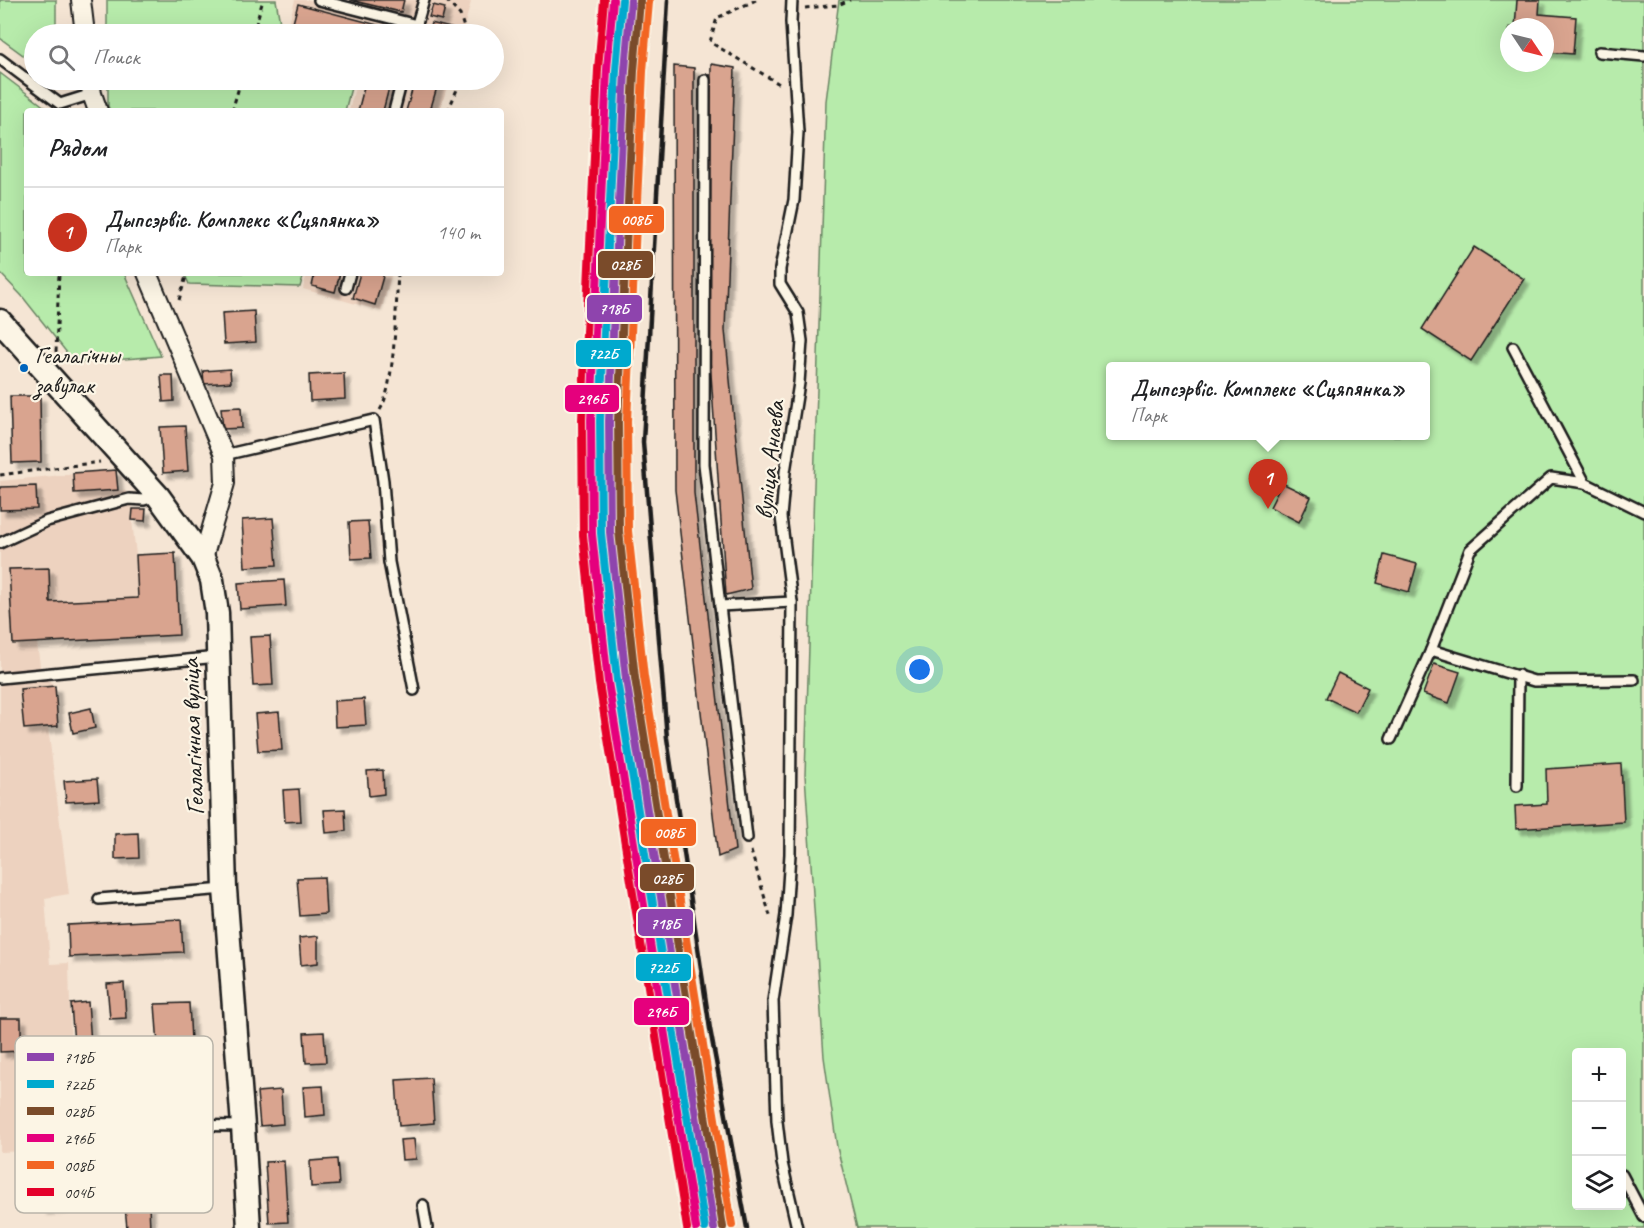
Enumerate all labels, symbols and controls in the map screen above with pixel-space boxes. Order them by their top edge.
north arrow [1500,18,1554,72]
search box [24,24,504,90]
icon: search [45,41,78,74]
text: Поиск [93,43,139,71]
text: Рядом [48,131,106,164]
line badge: 008Б [608,205,665,234]
text: Дыпсэрвіс. Комплекс «Сцяпянка» [105,206,379,234]
text: 008Б [621,210,654,230]
text: 1 [63,220,72,245]
text: 140 m [437,220,480,245]
text: Парк [105,234,141,259]
line badge: 028Б [597,250,654,279]
text: 028Б [610,255,643,275]
line badge: 718Б [586,294,643,323]
text: 718Б [599,299,632,319]
line badge: 722Б [575,339,632,368]
place label: Геалагічны завулак [32,340,122,401]
text: 722Б [588,344,621,364]
marker: Геалагічны завулак [18,362,30,374]
popup [1106,362,1430,440]
text: Дыпсэрвіс. Комплекс «Сцяпянка» [1131,375,1405,403]
line badge: 296Б [564,384,620,413]
text: 296Б [577,389,610,409]
street label: вуліца Анаева [747,397,792,521]
text: Парк [1131,403,1167,428]
pin: 1 [1248,460,1288,509]
your location [905,655,934,684]
street label: Геалагічная вуліца [173,656,212,816]
line badge: 008Б [640,818,697,847]
text: 008Б [654,823,687,843]
line badge: 028Б [639,863,695,892]
text: 028Б [652,869,685,889]
line badge: 718Б [637,908,694,937]
text: 718Б [650,914,683,934]
line badge: 722Б [635,953,692,982]
text: 722Б [648,958,681,978]
line badge: 296Б [633,997,690,1026]
text: 296Б [646,1002,679,1022]
legend [15,1036,213,1213]
text: 718Б [64,1048,97,1068]
map controls [1572,1048,1626,1210]
button: + [1572,1048,1626,1102]
text: 722Б [64,1075,97,1095]
text: 028Б [64,1102,97,1122]
button: − [1572,1102,1626,1156]
text: 296Б [64,1129,97,1149]
text: 008Б [64,1156,97,1176]
button: layers [1572,1156,1626,1210]
text: 004Б [64,1183,97,1203]

